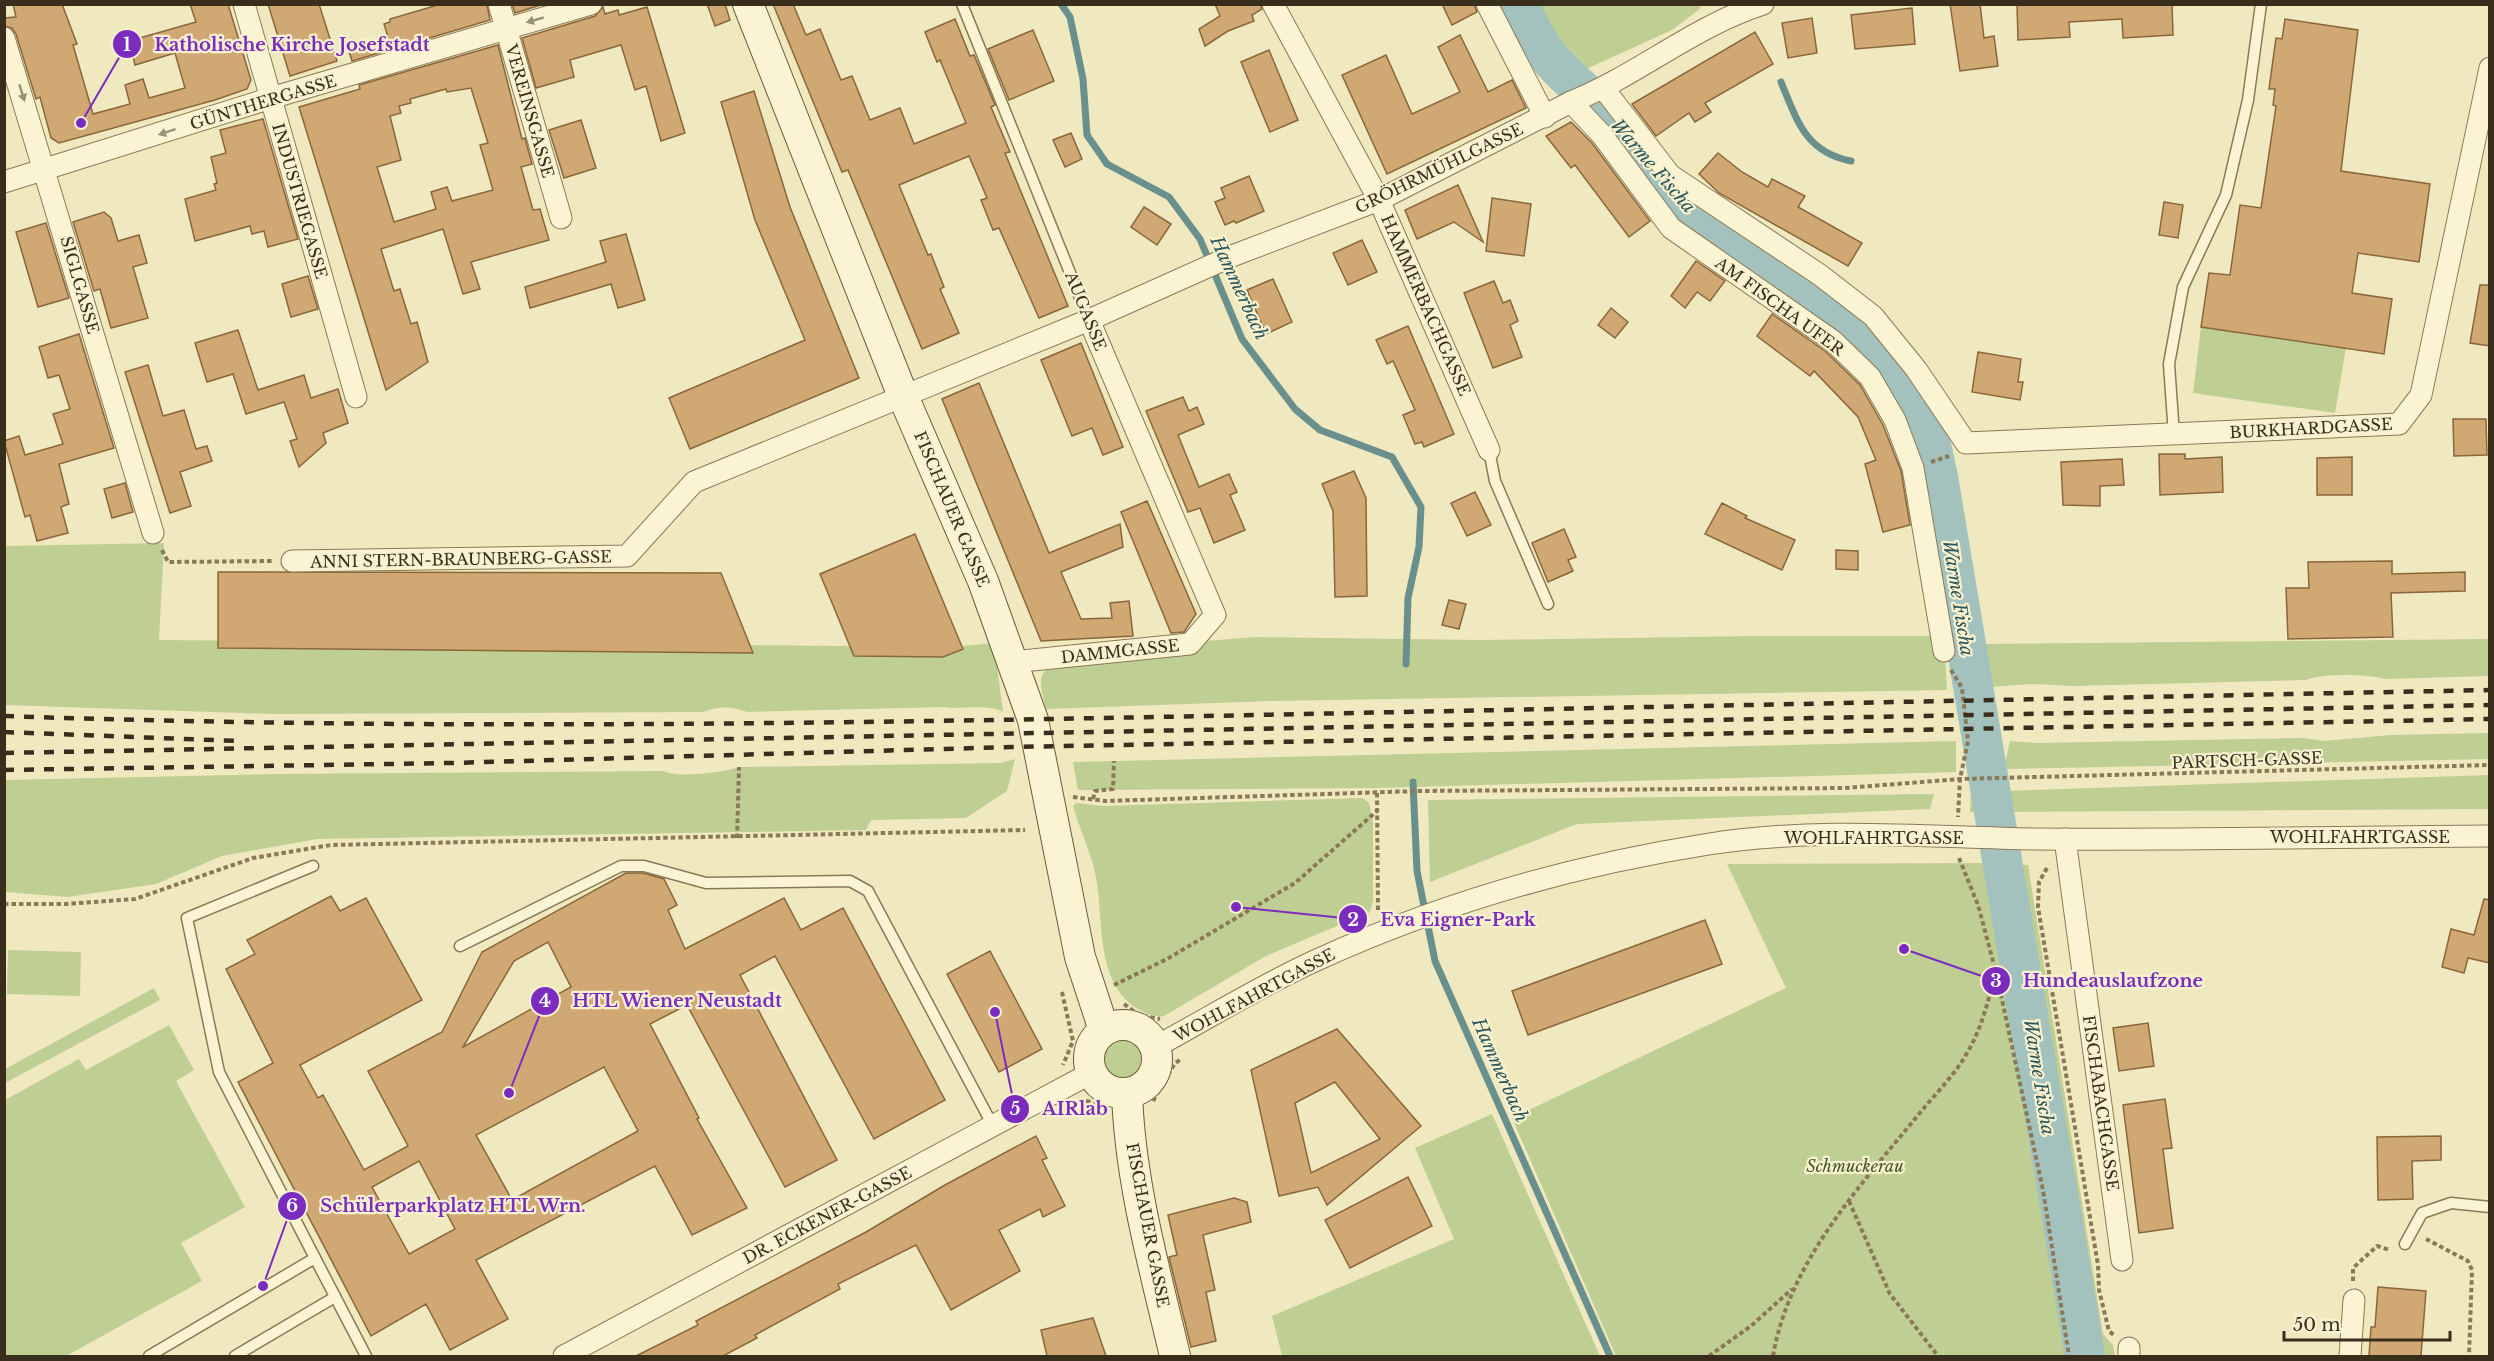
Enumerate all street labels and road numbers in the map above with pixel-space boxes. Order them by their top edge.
street label: VEREINSGASSE [501,41,559,180]
street label: GÜNTHERGASSE [187,70,339,134]
street label: GRÖHRMÜHLGASSE [1352,119,1526,217]
street label: INDUSTRIEGASSE [268,121,332,281]
street label: HAMMERBACHGASSE [1377,211,1475,399]
street label: SIGLGASSE [57,234,103,336]
street label: AM FISCHA UFER [1711,252,1850,360]
street label: AUGASSE [1061,268,1111,354]
street label: BURKHARDGASSE [2229,414,2393,442]
street label: FISCHAUER GASSE [910,428,994,590]
street label: ANNI STERN-BRAUNBERG-GASSE [309,546,612,572]
street label: DAMMGASSE [1060,635,1180,667]
street label: PARTSCH-GASSE [2171,747,2323,773]
street label: WOHLFAHRTGASSE [2269,827,2450,847]
street label: WOHLFAHRTGASSE [1783,828,1964,848]
street label: WOHLFAHRTGASSE [1169,944,1338,1047]
street label: FISCHABACHGASSE [2079,1014,2123,1192]
street label: FISCHAUER GASSE [1122,1141,1174,1309]
street label: DR. ECKENER-GASSE [739,1162,915,1268]

